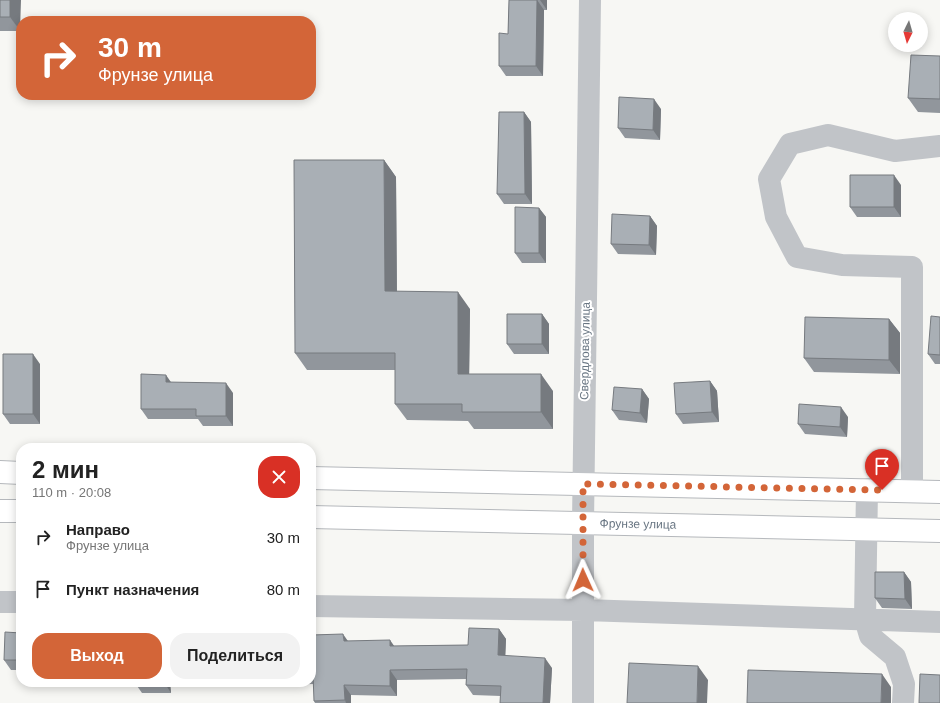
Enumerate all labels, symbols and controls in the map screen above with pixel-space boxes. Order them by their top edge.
north arrow [888,12,928,52]
map controls [888,12,928,52]
icon: right [32,32,84,84]
text: 30 m [98,32,162,63]
text: Фрунзе улица [98,65,213,85]
street label: Свердлова улица [577,302,593,400]
pin [865,449,899,490]
icon: arrive [871,455,893,477]
text: 2 мин [32,456,99,483]
button: close [258,456,300,498]
text: 110 m · 20:08 [32,485,111,500]
street label: Фрунзе улица [600,516,677,532]
text: Направо [66,521,130,538]
icon: right [32,526,54,548]
text: 30 m [267,529,300,546]
text: Фрунзе улица [66,538,149,553]
position arrow [562,559,604,601]
icon: arrive [32,578,54,600]
text: Пункт назначения [66,581,199,598]
text: 80 m [267,581,300,598]
button: Выход [32,633,162,679]
button: Поделиться [170,633,300,679]

